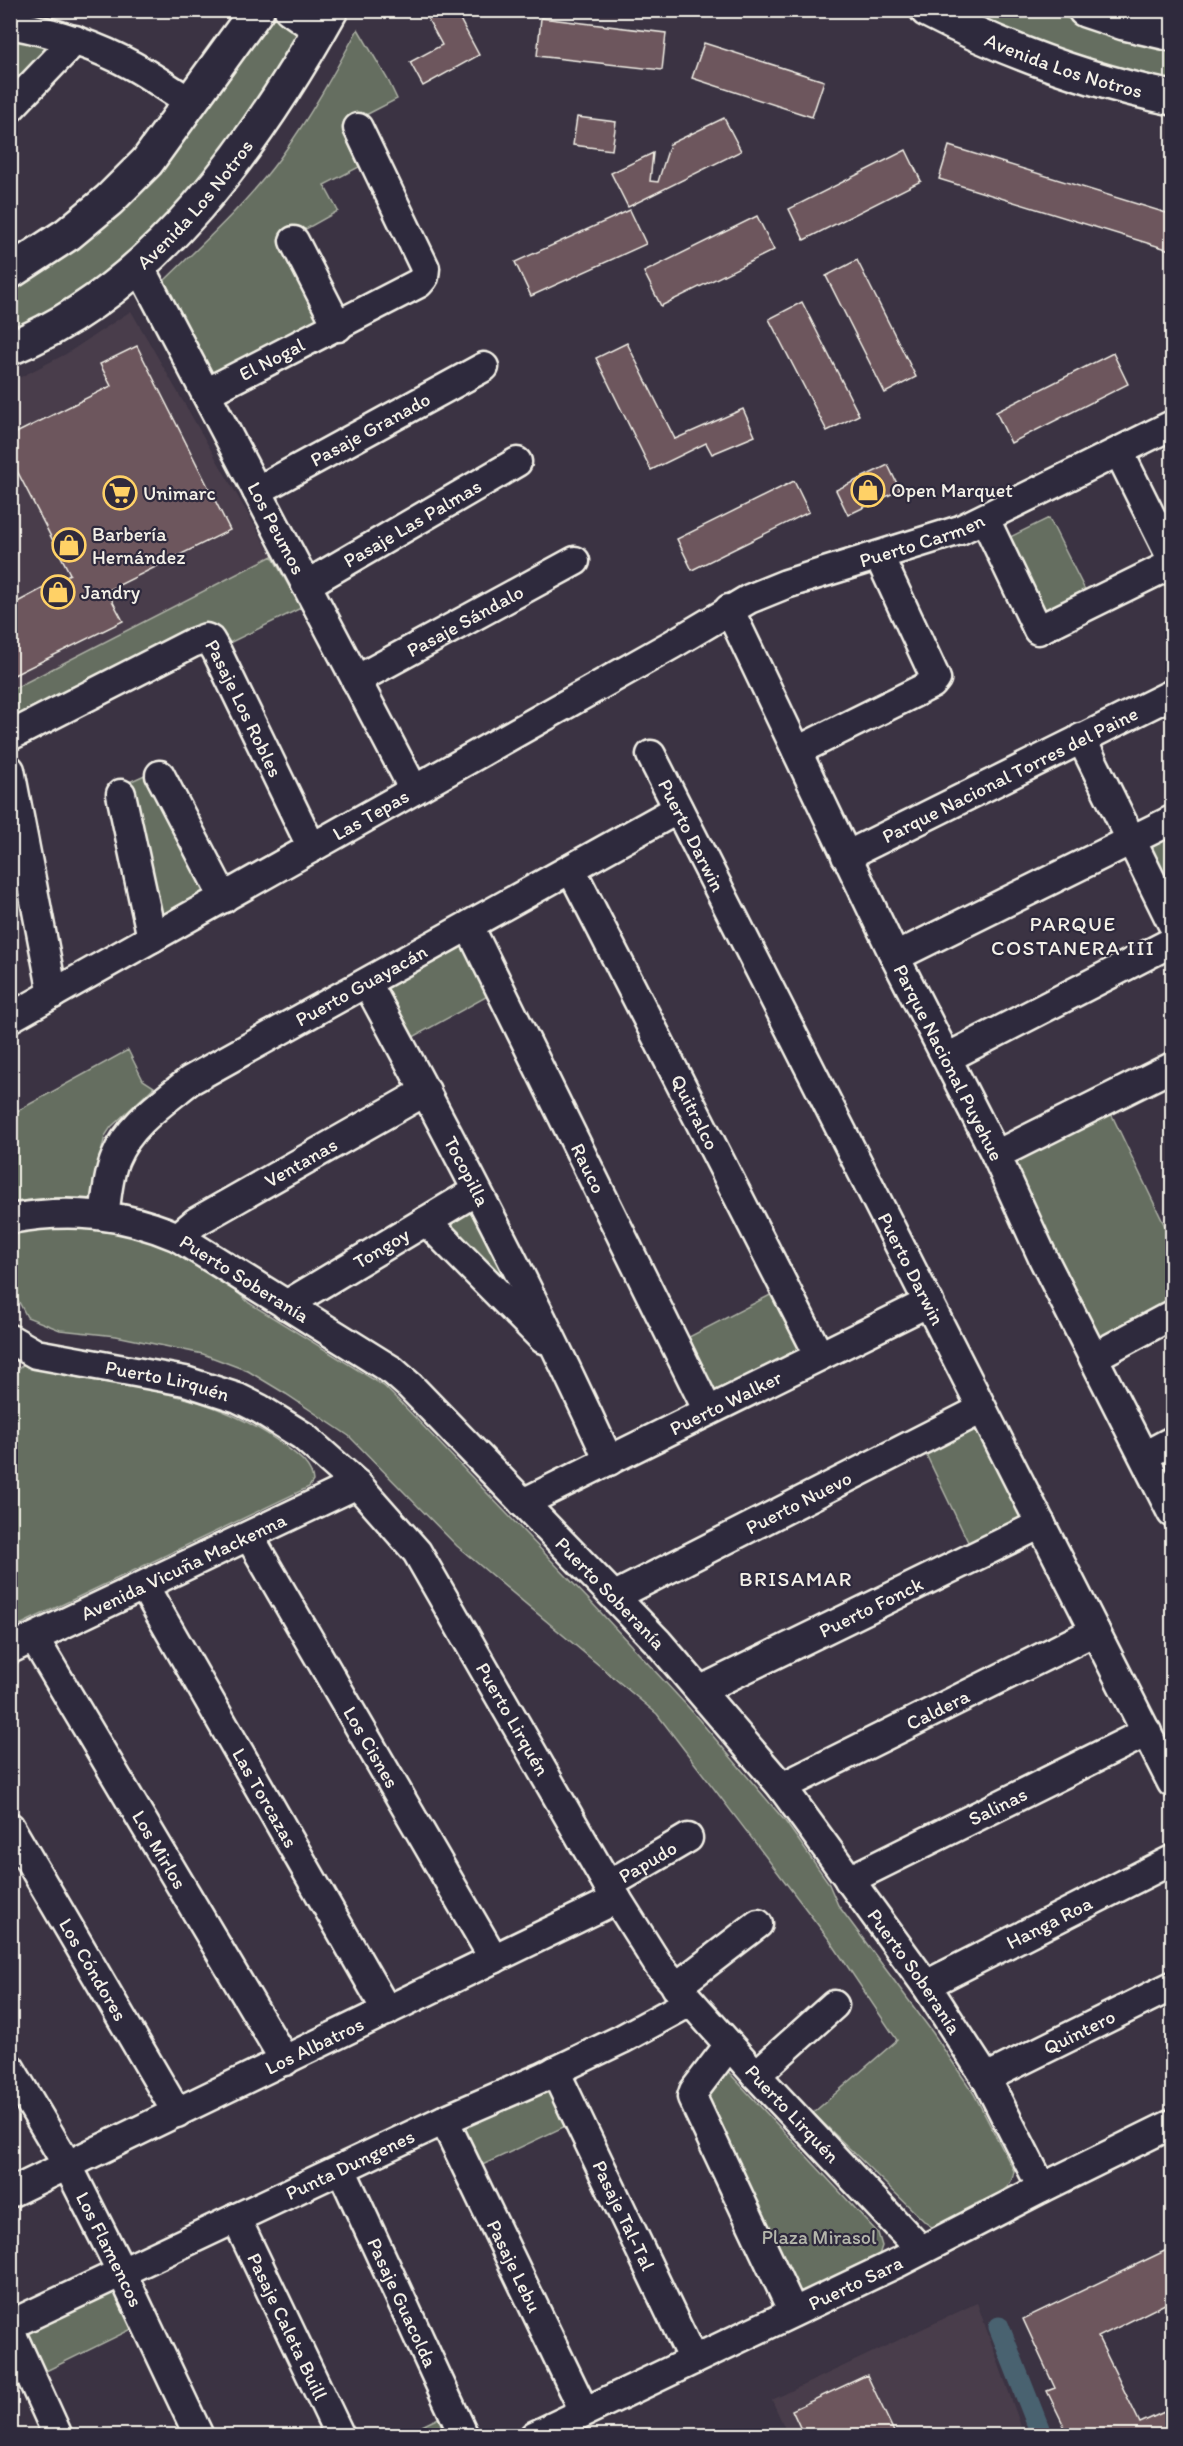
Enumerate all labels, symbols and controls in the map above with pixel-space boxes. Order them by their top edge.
street label: Avenida Los Notros [981,27,1145,103]
street label: Avenida Los Notros [132,135,258,274]
street label: El Nogal [235,332,309,386]
street label: Pasaje Granado [306,387,434,472]
shop icon: Open Marquet [850,472,886,508]
street label: Pasaje Las Palmas [339,474,485,573]
supermarket icon: Unimarc [102,475,138,511]
street label: Los Peumos [242,478,311,578]
place label: Open Marquet [891,478,1013,502]
place label: Unimarc [143,481,216,505]
street label: Puerto Carmen [856,508,988,573]
place label: Barbería Hernández [92,522,185,569]
shop icon: Barbería Hernández [51,527,87,563]
shop icon: Jandry [40,574,76,610]
street label: Pasaje Sándalo [402,579,528,662]
place label: Jandry [81,580,141,604]
street label: Pasaje Los Robles [200,635,288,781]
street label: Parque Nacional Torres del Paine [878,701,1142,848]
street label: Puerto Darwin [653,775,730,896]
street label: Las Tepas [328,784,413,846]
district label: PARQUE COSTANERA III [991,911,1155,960]
street label: Puerto Guayacán [291,939,432,1031]
street label: Parque Nacional Puyehue [889,960,1009,1165]
street label: Quitralco [666,1070,724,1154]
street label: Ventanas [260,1132,341,1193]
street label: Tocopilla [439,1132,495,1211]
street label: Rauco [566,1139,611,1197]
street label: Puerto Darwin [873,1208,950,1329]
street label: Tongoy [349,1222,414,1274]
street label: Puerto Soberanía [175,1229,314,1328]
street label: Puerto Lirquén [103,1355,233,1407]
street label: Puerto Walker [666,1365,786,1441]
street label: Puerto Nuevo [742,1466,855,1539]
street label: Avenida Vicuña Mackenna [77,1507,291,1626]
street label: Puerto Soberanía [550,1532,671,1655]
district label: BRISAMAR [739,1566,853,1591]
street label: Puerto Fonck [815,1572,927,1643]
street label: Puerto Lirquén [471,1658,555,1780]
street label: Caldera [902,1683,974,1735]
street label: Los Cisnes [338,1702,404,1792]
street label: Las Torcazas [227,1744,303,1852]
street label: Salinas [964,1782,1031,1831]
street label: Los Mirlos [127,1806,192,1893]
street label: Papudo [614,1835,681,1888]
street label: Hanga Roa [1002,1890,1096,1954]
street label: Puerto Soberanía [862,1904,967,2039]
street label: Los Cóndores [54,1914,133,2025]
street label: Quintero [1039,2004,1119,2060]
street label: Los Albatros [261,2012,367,2080]
street label: Puerto Lirquén [740,2059,845,2168]
street label: Punta Dungenes [282,2124,418,2205]
street label: Pasaje Tal-Tal [587,2156,661,2275]
street label: Los Flamencos [71,2188,148,2311]
street label: Pasaje Lebu [482,2216,547,2316]
park label: Plaza Mirasol [761,2225,877,2249]
street label: Pasaje Guacolda [362,2234,443,2372]
street label: Pasaje Caleta Buill [242,2249,333,2404]
street label: Puerto Sara [804,2250,906,2315]

